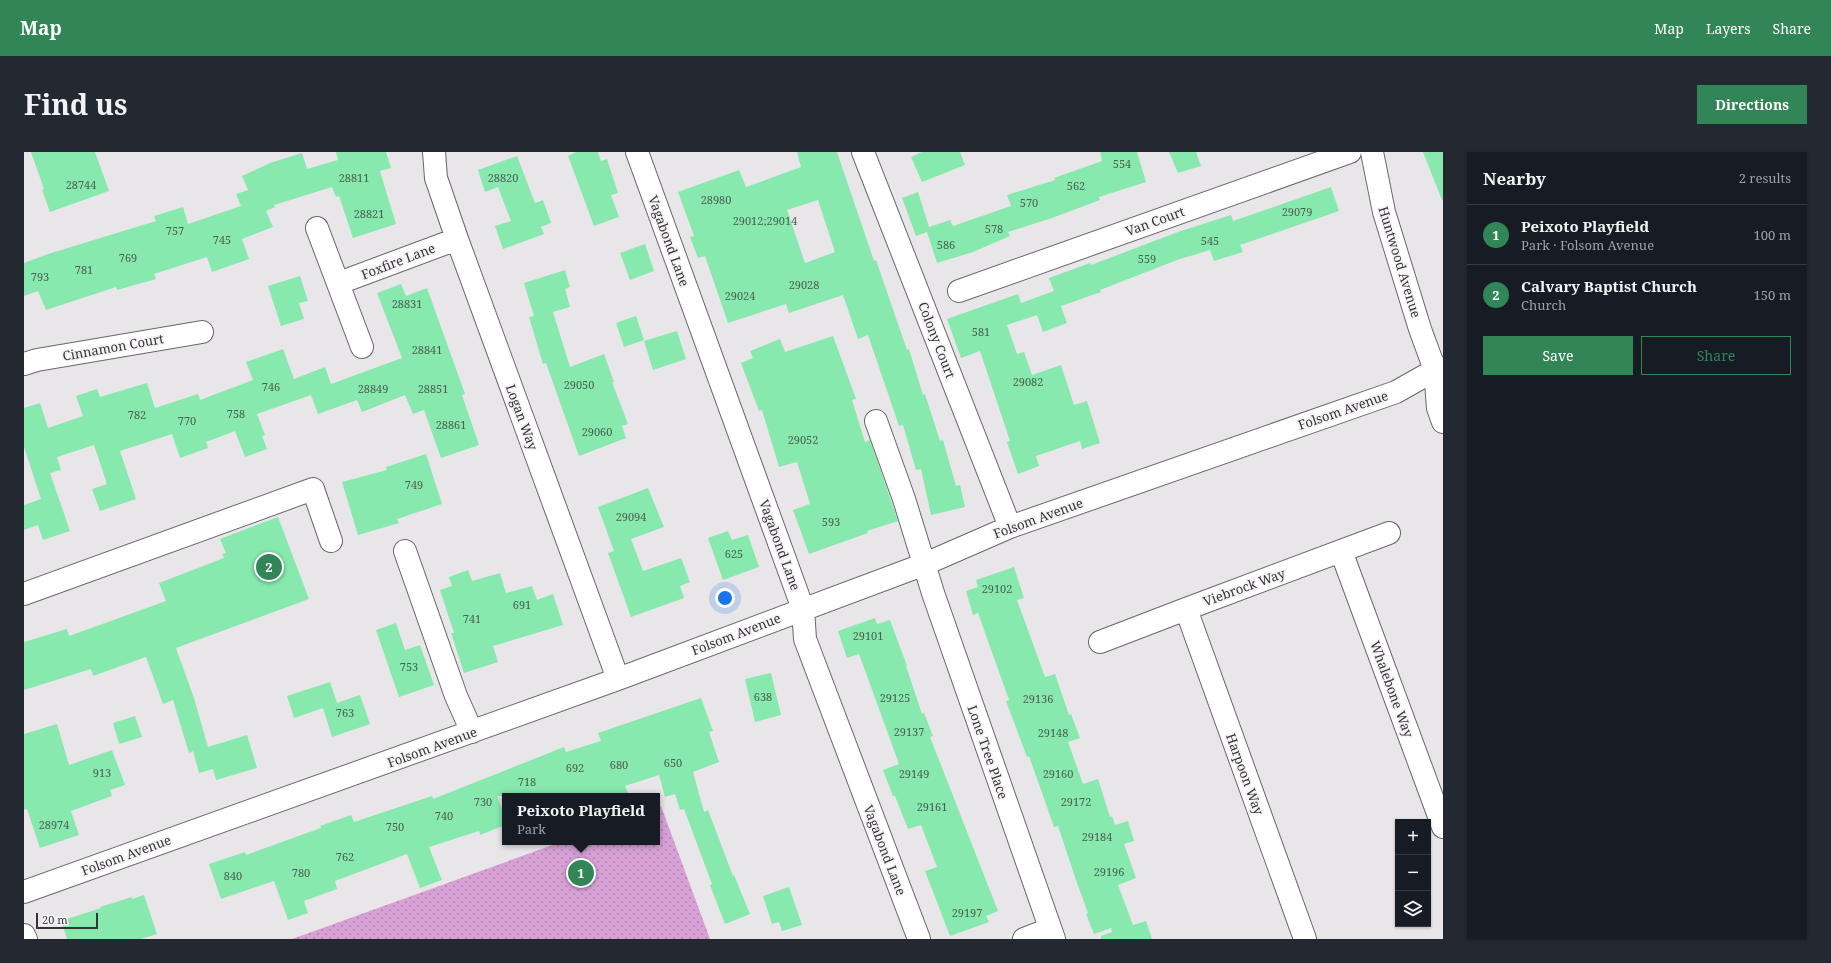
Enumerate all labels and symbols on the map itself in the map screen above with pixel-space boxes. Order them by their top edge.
house number: 554 [1113,156,1131,171]
house number: 28811 [339,170,369,185]
house number: 28820 [488,170,518,185]
house number: 28744 [66,177,96,192]
house number: 562 [1067,178,1085,193]
house number: 28980 [701,192,731,207]
street label: Vagabond Lane [644,193,694,289]
house number: 570 [1020,195,1038,210]
street label: Van Court [1123,202,1187,240]
house number: 29079 [1282,204,1312,219]
street label: Huntwood Avenue [1374,204,1426,320]
house number: 28821 [354,206,384,221]
house number: 29012;29014 [733,213,797,228]
house number: 578 [985,221,1003,236]
house number: 757 [166,223,184,238]
house number: 745 [213,232,231,247]
house number: 545 [1201,233,1219,248]
house number: 586 [937,237,955,252]
street label: Foxfire Lane [358,239,438,283]
house number: 769 [119,250,137,265]
house number: 559 [1138,251,1156,266]
house number: 781 [75,262,93,277]
house number: 793 [31,269,49,284]
house number: 29028 [789,277,819,292]
house number: 29024 [725,288,755,303]
house number: 28831 [392,296,422,311]
street label: Colony Court [914,299,960,381]
house number: 581 [972,324,990,339]
street label: Cinnamon Court [61,329,165,365]
house number: 28841 [412,342,442,357]
house number: 29082 [1013,374,1043,389]
house number: 29050 [564,377,594,392]
house number: 746 [262,379,280,394]
house number: 28849 [358,381,388,396]
house number: 28851 [418,381,448,396]
street label: Logan Way [502,382,542,453]
street label: Folsom Avenue [1296,386,1390,434]
house number: 758 [227,406,245,421]
house number: 782 [128,407,146,422]
house number: 770 [178,413,196,428]
house number: 28861 [436,417,466,432]
house number: 29060 [582,424,612,439]
house number: 29052 [788,432,818,447]
house number: 749 [405,477,423,492]
street label: Folsom Avenue [991,493,1085,543]
street label: Vagabond Lane [755,497,805,593]
house number: 29094 [616,509,646,524]
house number: 593 [822,514,840,529]
house number: 625 [725,546,743,561]
pin: 2 [256,552,282,582]
street label: Viebrock Way [1201,564,1288,610]
house number: 29102 [982,581,1012,596]
your location [715,588,735,608]
house number: 691 [513,597,531,612]
street label: Folsom Avenue [689,609,783,659]
house number: 741 [463,611,481,626]
house number: 29101 [853,628,883,643]
street label: Whalebone Way [1366,638,1418,740]
house number: 753 [400,659,418,674]
house number: 638 [754,689,772,704]
house number: 29125 [880,690,910,705]
house number: 29136 [1023,691,1053,706]
street label: Lone Tree Place [963,703,1013,801]
house number: 763 [336,705,354,720]
street label: Folsom Avenue [385,722,479,772]
house number: 29137 [894,724,924,739]
house number: 29148 [1038,725,1068,740]
street label: Harpoon Way [1222,731,1268,818]
house number: 650 [664,755,682,770]
house number: 680 [610,757,628,772]
house number: 692 [566,760,584,775]
house number: 913 [93,765,111,780]
house number: 29149 [899,766,929,781]
house number: 29160 [1043,766,1073,781]
house number: 718 [518,774,536,789]
house number: 730 [474,794,492,809]
house number: 29172 [1061,794,1091,809]
house number: 29161 [917,799,947,814]
street label: Vagabond Lane [859,802,911,898]
house number: 740 [435,808,453,823]
house number: 28974 [39,817,69,832]
house number: 750 [386,819,404,834]
house number: 29184 [1082,829,1112,844]
street label: Folsom Avenue [79,830,173,880]
house number: 762 [336,849,354,864]
pin: 1 [568,858,594,888]
house number: 29196 [1094,864,1124,879]
house number: 780 [292,865,310,880]
house number: 840 [224,868,242,883]
house number: 29197 [952,905,982,920]
scale bar [36,911,98,930]

